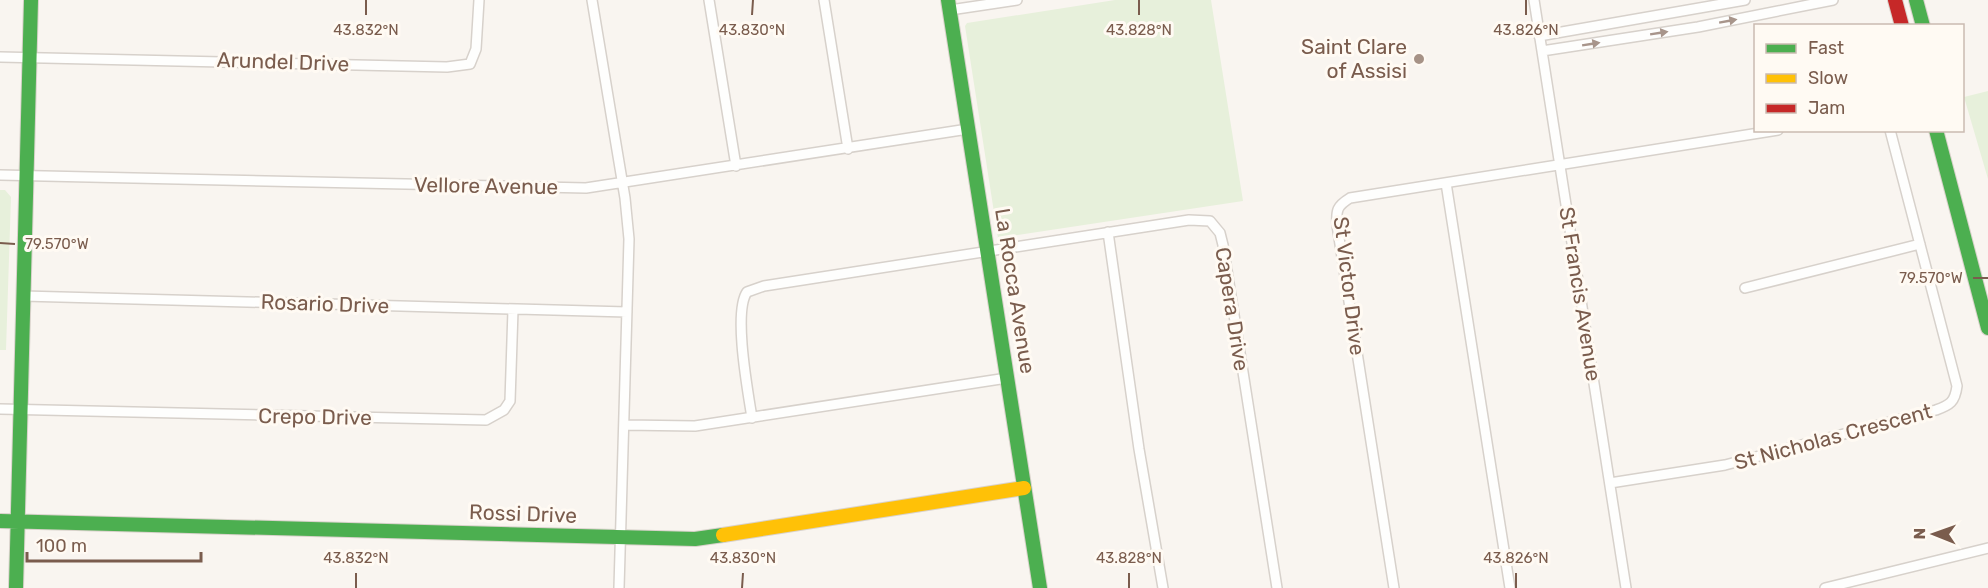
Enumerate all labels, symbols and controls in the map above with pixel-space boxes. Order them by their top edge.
one-way arrow [1719,16,1738,25]
text: 43.832°N [333,21,399,39]
text: 43.830°N [719,21,785,39]
text: 43.828°N [1106,21,1172,39]
text: 43.826°N [1493,21,1559,39]
legend [1754,24,1964,132]
one-way arrow [1650,28,1669,37]
place label: Saint Clare of Assisi [1301,34,1407,83]
text: Fast [1808,37,1844,59]
one-way arrow [1582,39,1601,48]
street label: Arundel Drive [216,47,350,76]
marker: Saint Clare of Assisi [1412,52,1426,66]
text: Slow [1808,67,1848,89]
text: Jam [1808,97,1845,119]
street label: Vellore Avenue [414,172,558,199]
street label: St Francis Avenue [1554,205,1607,383]
street label: La Rocca Avenue [990,206,1041,375]
street label: St Victor Drive [1329,215,1370,357]
text: 79.570°W [25,235,89,253]
street label: Capera Drive [1210,245,1255,373]
text: 79.570°W [1899,269,1963,287]
street label: Rosario Drive [260,289,390,318]
street label: St Nicholas Crescent [1731,398,1934,475]
street label: Crepo Drive [258,403,372,430]
street label: Rossi Drive [469,499,577,528]
north arrow [1904,504,1964,564]
scale bar [27,525,201,563]
text: N [1910,528,1929,540]
text: 100 m [36,535,87,557]
text: 43.832°N [323,549,389,567]
text: 43.830°N [710,549,776,567]
text: 43.828°N [1096,549,1162,567]
text: 43.826°N [1483,549,1549,567]

